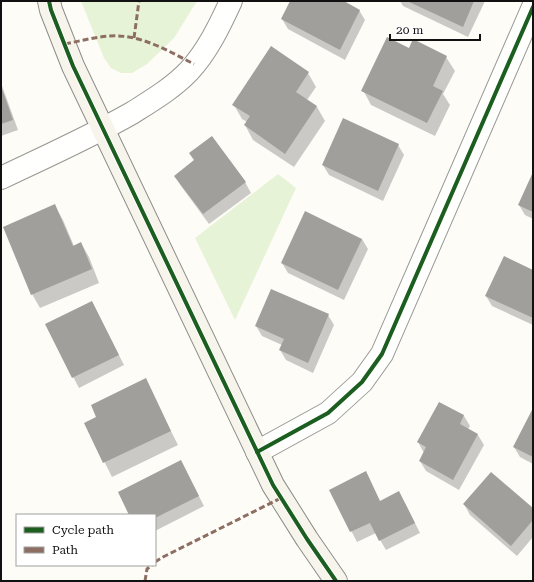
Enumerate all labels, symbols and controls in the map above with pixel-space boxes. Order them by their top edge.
scale bar [390,16,480,42]
text: 20 m [396,23,423,37]
legend [16,514,156,566]
text: Cycle path [52,523,114,537]
text: Path [52,543,78,557]

